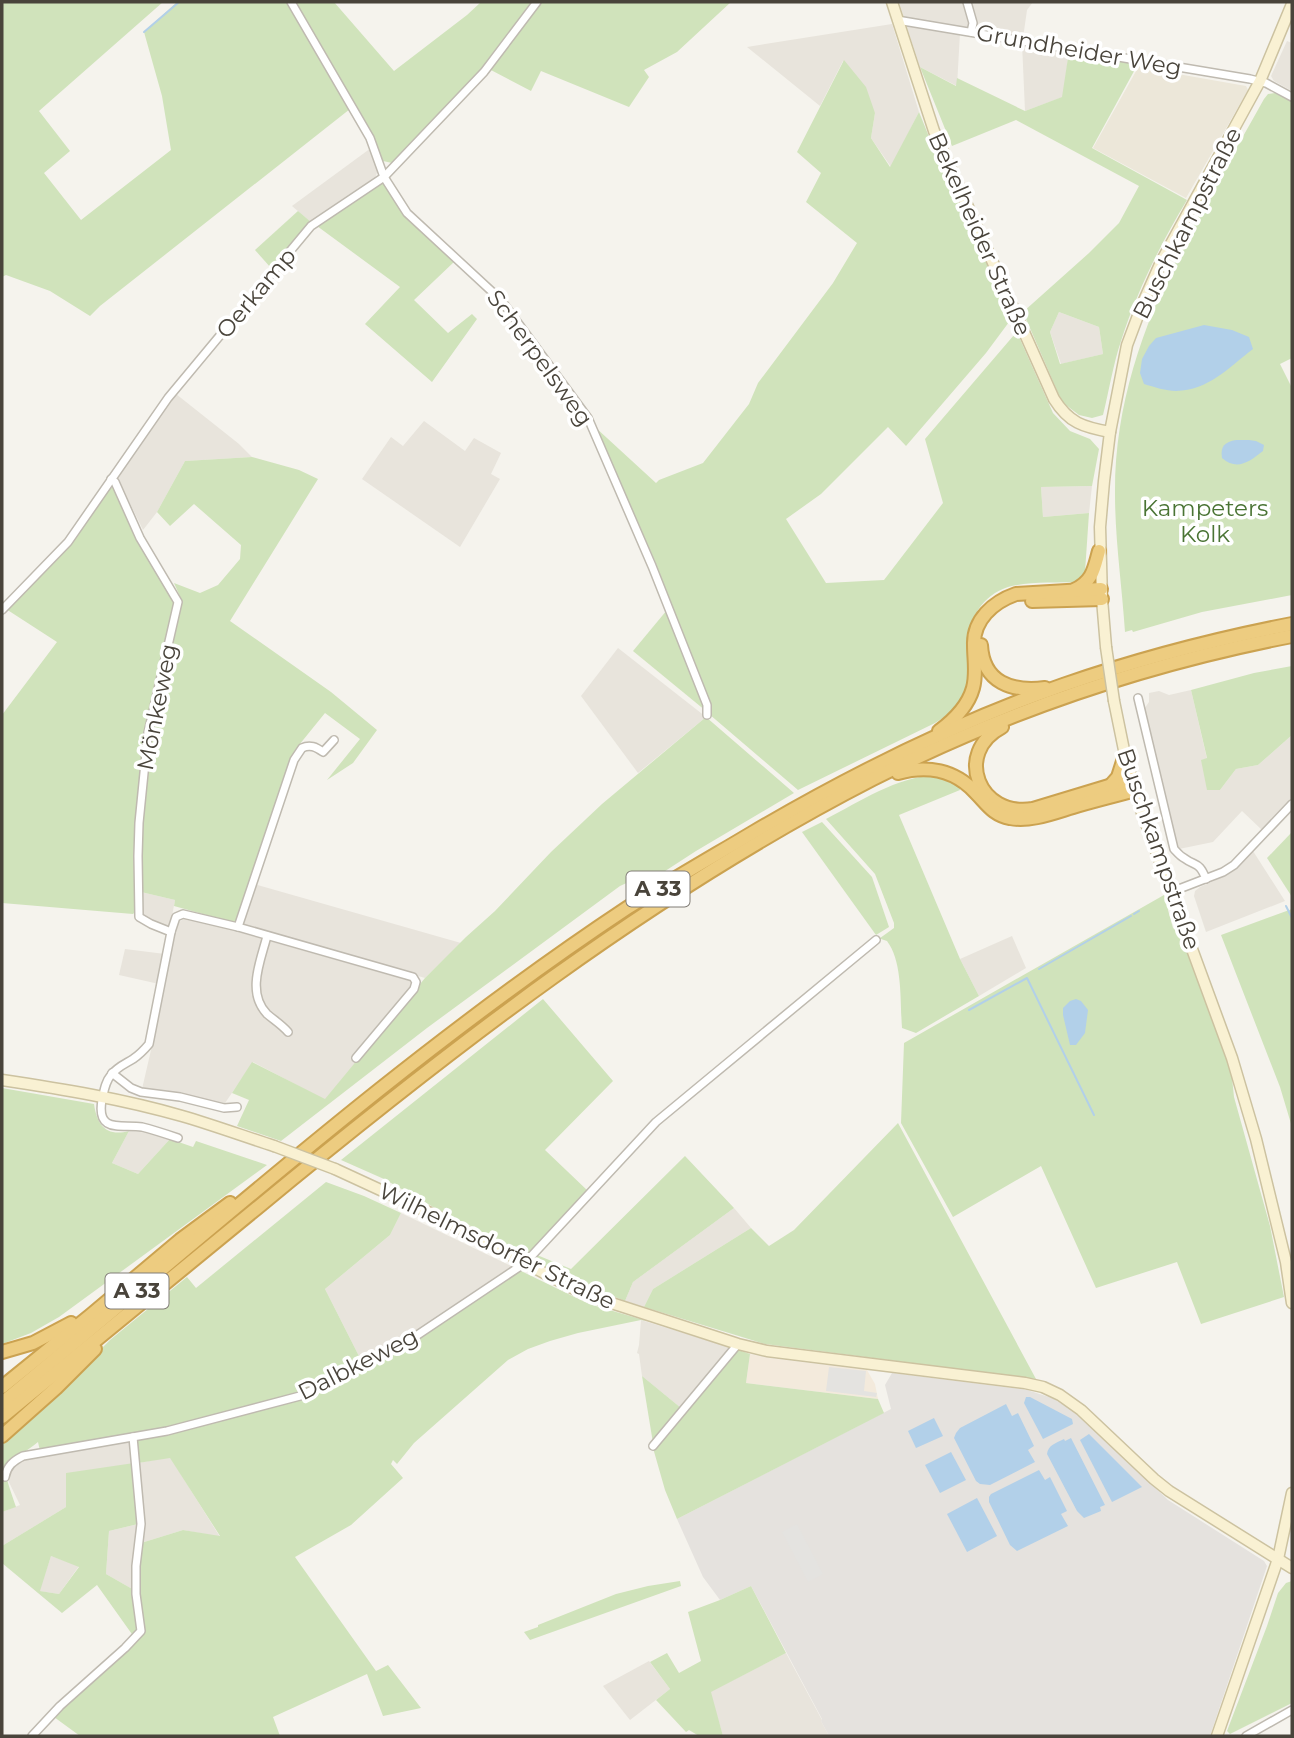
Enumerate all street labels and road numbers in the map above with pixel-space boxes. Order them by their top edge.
street label: Grundheider Weg [974,18,1184,82]
street label: Buschkampstraße [1127,123,1247,323]
street label: Bekelheider Straße [923,128,1037,340]
street label: Oerkamp [210,242,302,344]
street label: Scherpelsweg [481,284,599,432]
street label: Mönkeweg [131,641,183,773]
street label: Buschkampstraße [1111,745,1207,953]
road number: A 33 [626,872,690,906]
street label: Wilhelmsdorfer Straße [374,1177,620,1315]
road number: A 33 [106,1274,168,1308]
street label: Dalbkeweg [293,1322,423,1406]

